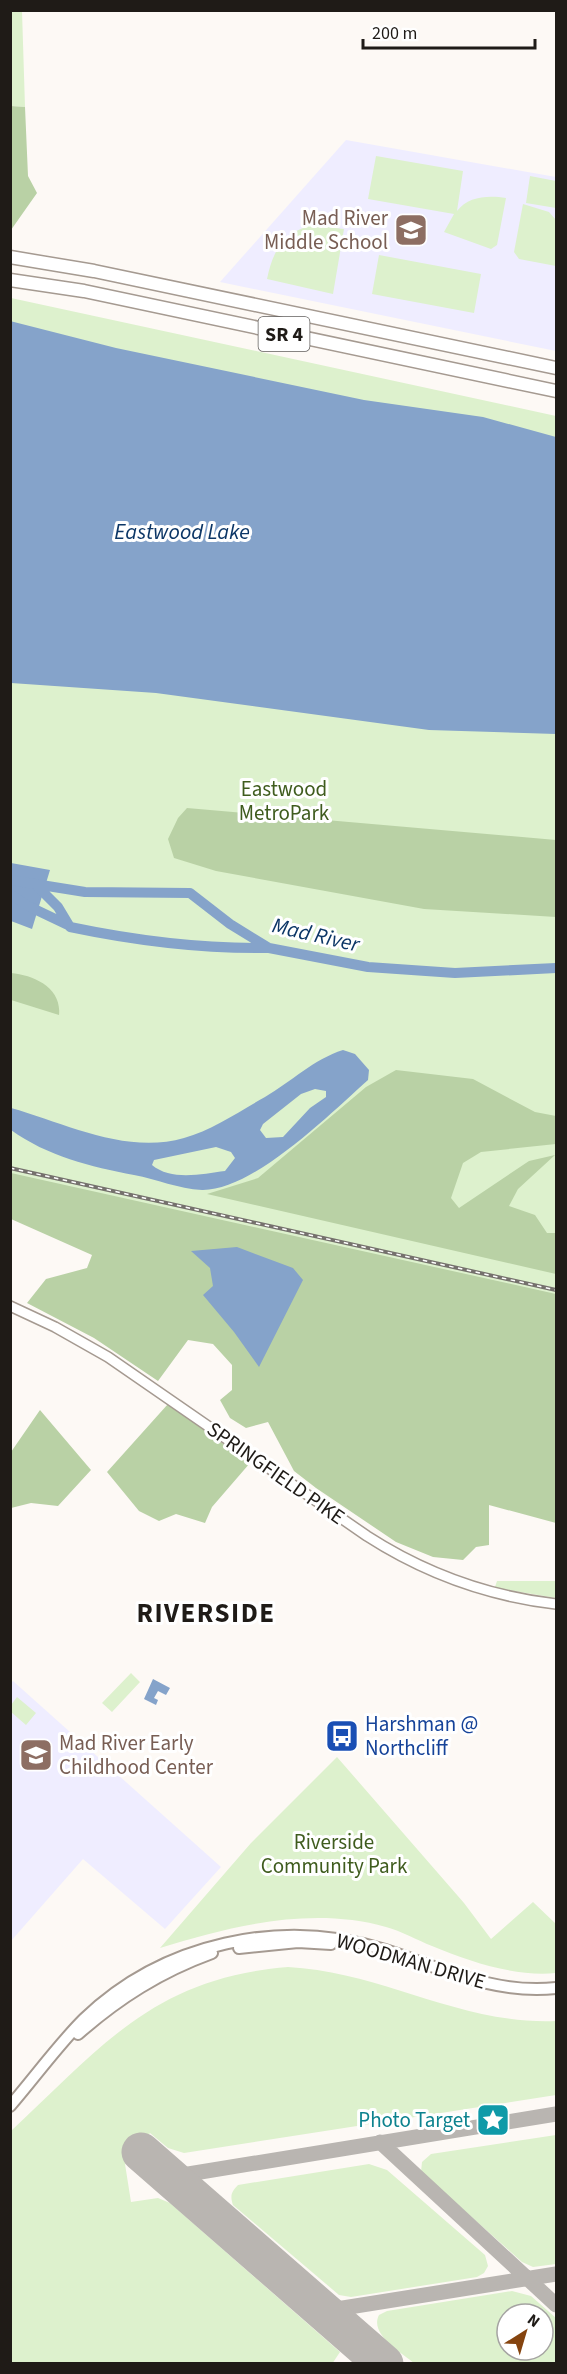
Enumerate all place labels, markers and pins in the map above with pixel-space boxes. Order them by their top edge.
place label: Mad River Middle School [264,203,389,257]
school or university icon: Mad River Middle School [393,212,429,248]
place label: Harshman @ Northcliff [365,1709,478,1763]
bus stop icon: Harshman @ Northcliff [324,1718,360,1754]
place label: Mad River Early Childhood Center [59,1728,214,1782]
school or university icon: Mad River Early Childhood Center [18,1737,54,1773]
place icon: Photo Target [475,2102,511,2138]
place label: Photo Target [358,2105,470,2135]

